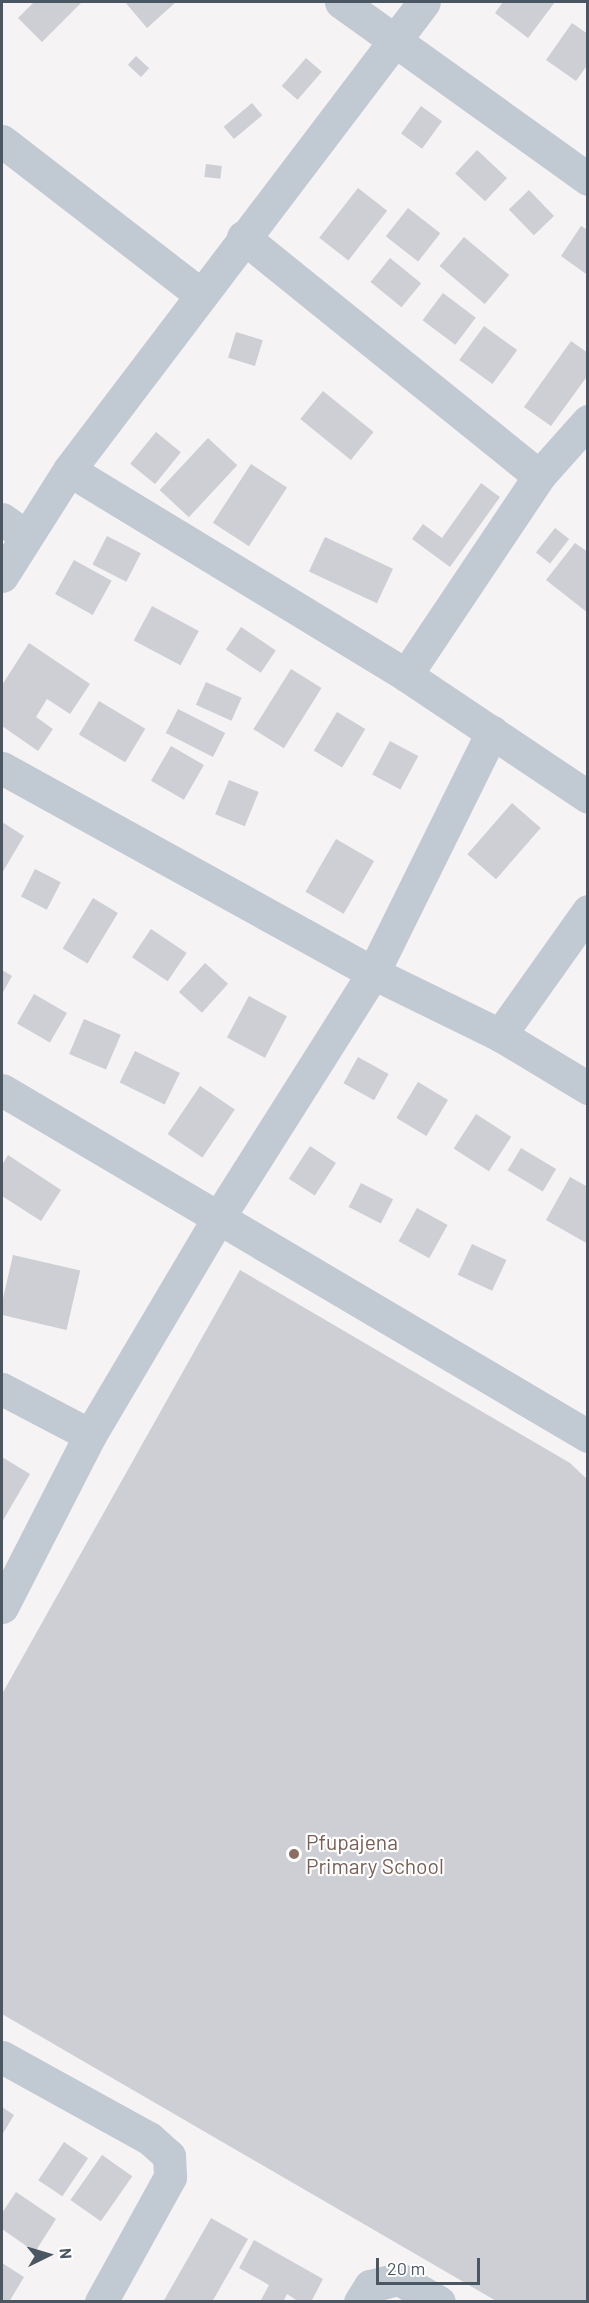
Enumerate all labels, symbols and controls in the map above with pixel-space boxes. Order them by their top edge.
place label: Pfupajena Primary School [306,1829,444,1879]
marker: Pfupajena Primary School [287,1847,301,1861]
north arrow [18,2225,78,2285]
scale bar [379,2246,482,2284]
text: N [57,2247,76,2260]
text: 20 m [387,2257,425,2279]

